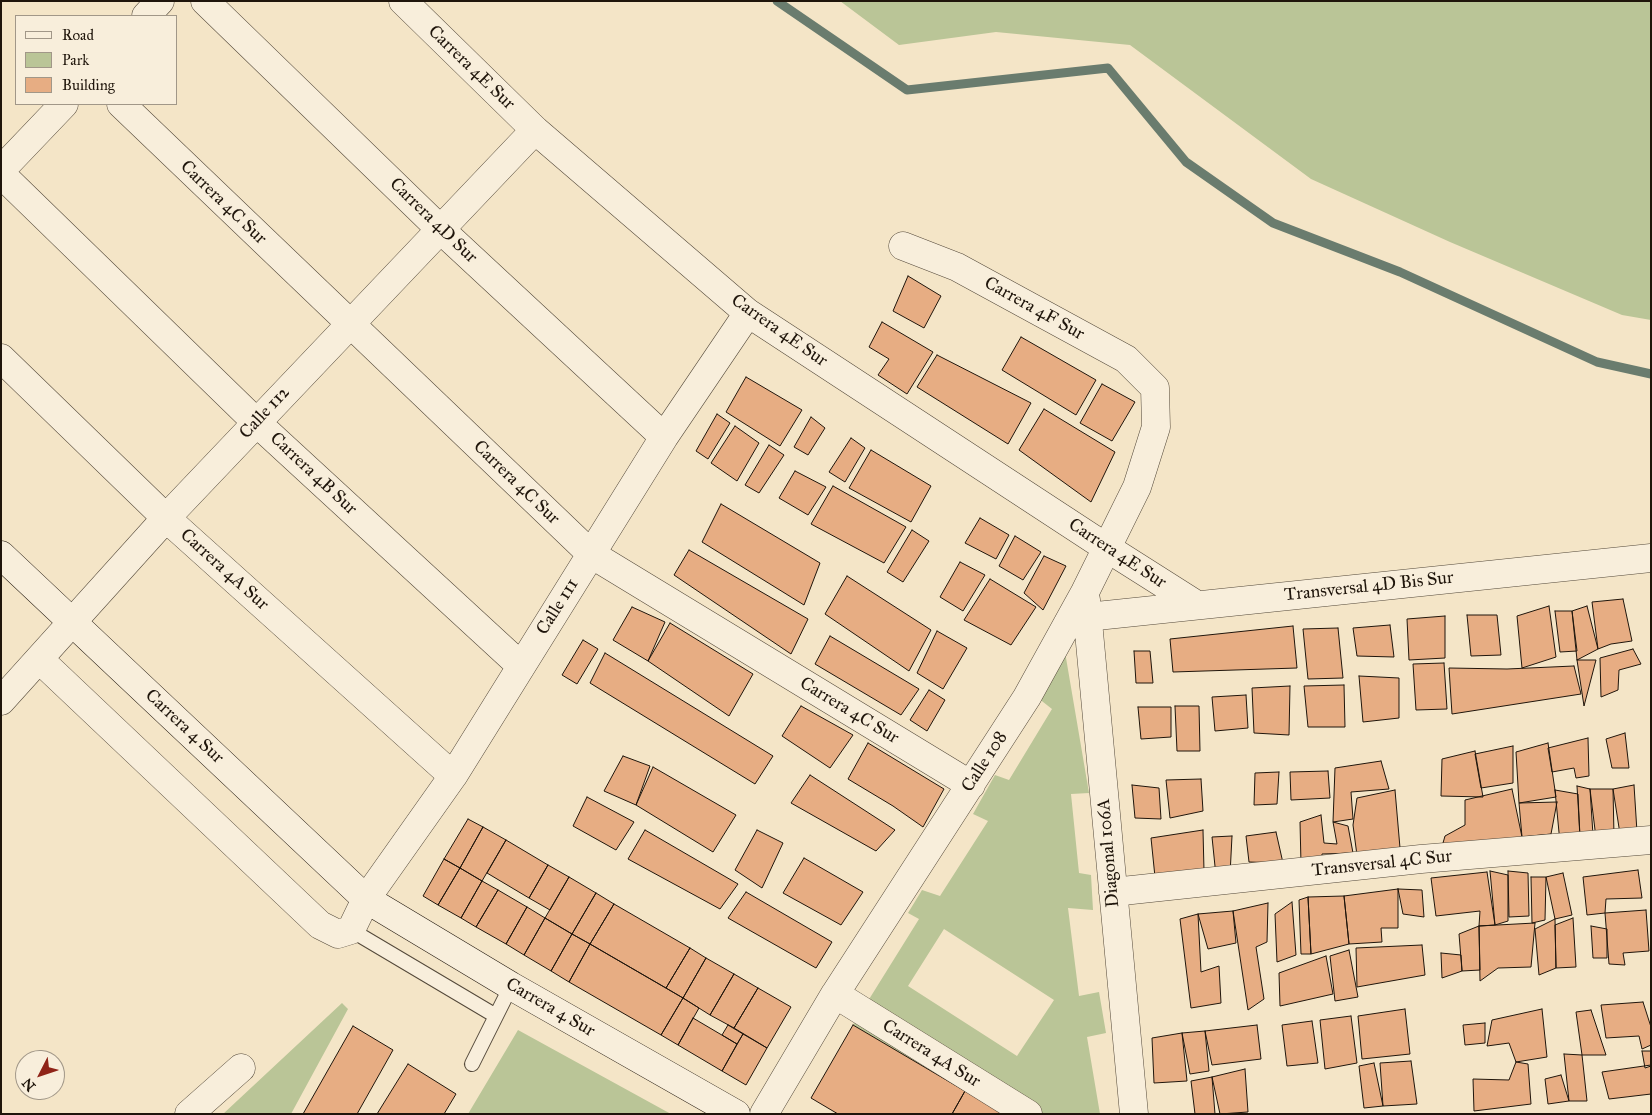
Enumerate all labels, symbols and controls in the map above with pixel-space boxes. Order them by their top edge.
legend [15,15,178,105]
street label: Carrera 4E Sur [423,21,519,115]
text: Road [62,26,94,44]
text: Park [62,51,89,69]
text: Building [62,76,115,94]
street label: Carrera 4C Sur [175,156,271,250]
street label: Carrera 4D Sur [385,174,481,268]
street label: Carrera 4F Sur [980,273,1088,345]
street label: Carrera 4E Sur [727,290,831,372]
street label: Calle 112 [235,382,295,444]
street label: Carrera 4B Sur [265,428,361,520]
street label: Carrera 4C Sur [468,436,564,530]
street label: Carrera 4E Sur [1064,514,1170,594]
street label: Carrera 4A Sur [175,525,273,615]
street label: Transversal 4D Bis Sur [1283,567,1455,607]
street label: Calle 111 [532,575,584,639]
street label: Carrera 4C Sur [796,673,902,749]
street label: Carrera 4 Sur [140,685,228,769]
street label: Calle 108 [957,728,1013,796]
street label: Diagonal 106A [1093,798,1125,908]
street label: Transversal 4C Sur [1311,846,1453,882]
street label: Carrera 4 Sur [501,974,599,1042]
street label: Carrera 4A Sur [878,1015,984,1093]
north arrow [15,1050,65,1100]
text: N [19,1074,39,1095]

